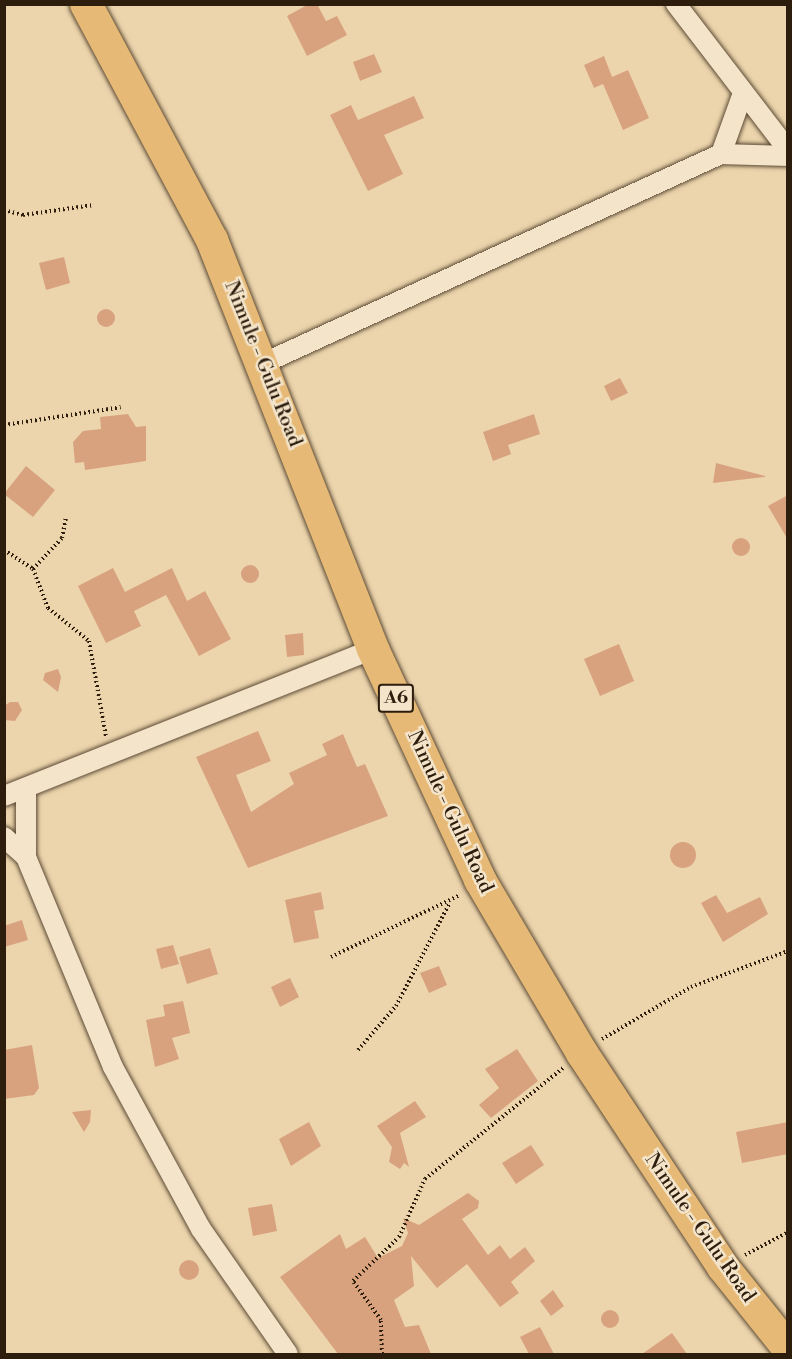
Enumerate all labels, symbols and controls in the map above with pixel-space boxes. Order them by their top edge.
street label: Nimule - Gulu Road [219,278,307,450]
road number: A6 [376,683,416,713]
street label: Nimule - Gulu Road [402,727,498,897]
street label: Nimule - Gulu Road [640,1149,760,1307]

